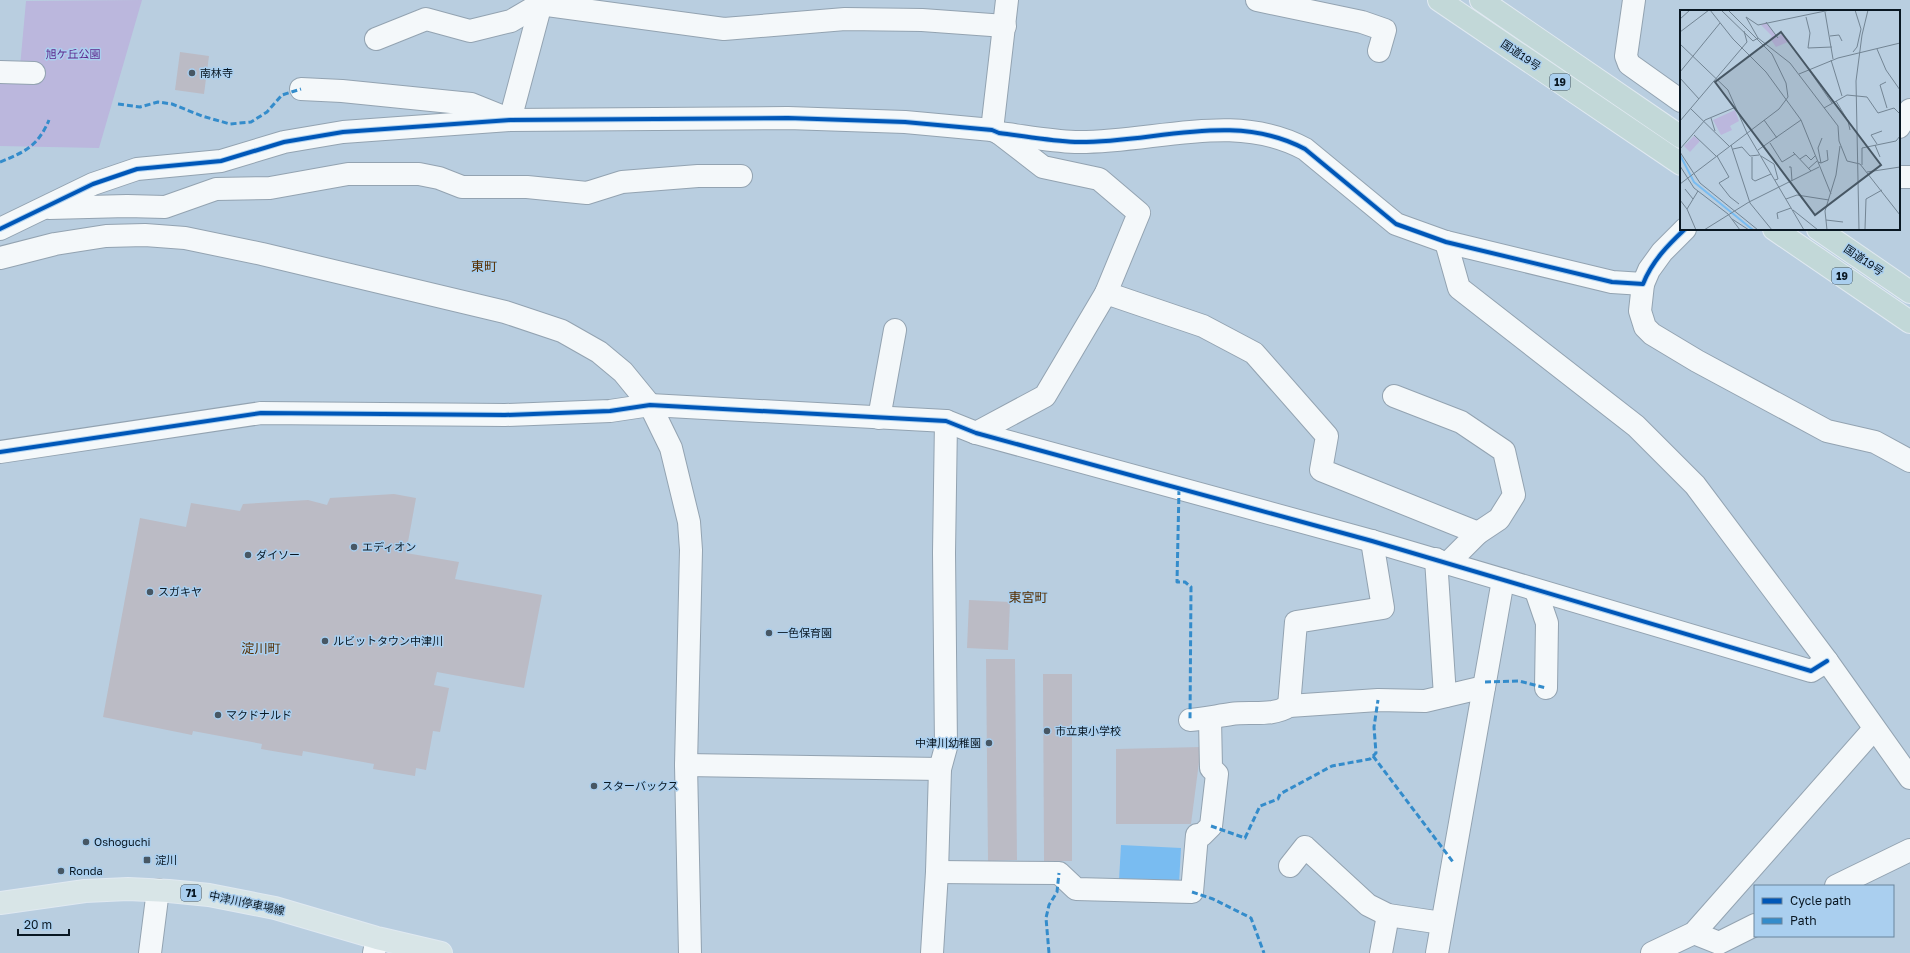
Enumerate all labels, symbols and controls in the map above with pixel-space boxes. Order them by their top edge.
inset map [1680,10,1900,230]
street label: 国道19号 [1499,37,1544,73]
park label: 旭ケ丘公園 [46,47,101,60]
place label: 南林寺 [200,66,233,79]
marker: 南林寺 [187,68,197,78]
road number: 19 [1550,74,1570,90]
street label: 国道19号 [1842,242,1886,278]
district label: 東町 [471,258,497,274]
road number: 19 [1832,268,1852,284]
place label: エディオン [362,540,416,553]
marker: エディオン [349,542,359,552]
place label: ダイソー [256,548,300,561]
marker: ダイソー [243,550,253,560]
place label: スガキヤ [158,585,202,598]
marker: スガキヤ [145,587,155,597]
district label: 東宮町 [1008,589,1048,605]
place label: 一色保育園 [777,626,832,639]
marker: 一色保育園 [764,628,774,638]
place label: ルビットタウン中津川 [333,634,443,647]
marker: ルビットタウン中津川 [320,636,330,646]
district label: 淀川町 [241,640,281,656]
place label: マクドナルド [226,708,292,721]
marker: マクドナルド [213,710,223,720]
place label: 市立東小学校 [1055,724,1121,737]
marker: 市立東小学校 [1042,726,1052,736]
place label: 中津川幼稚園 [915,736,981,749]
marker: 中津川幼稚園 [984,738,994,748]
place label: スターバックス [602,779,679,792]
marker: スターバックス [589,781,599,791]
place label: Oshoguchi [94,835,151,848]
marker: Oshoguchi [81,837,91,847]
place label: 淀川 [155,853,177,866]
marker: 淀川 [142,855,152,865]
place label: Ronda [69,864,103,877]
marker: Ronda [56,866,66,876]
road number: 71 [181,885,201,901]
legend [1754,885,1894,937]
street label: 中津川停車場線 [208,888,286,917]
text: Cycle path [1790,893,1851,908]
scale bar [18,911,69,937]
text: Path [1790,913,1817,928]
text: 20 m [24,917,52,932]

